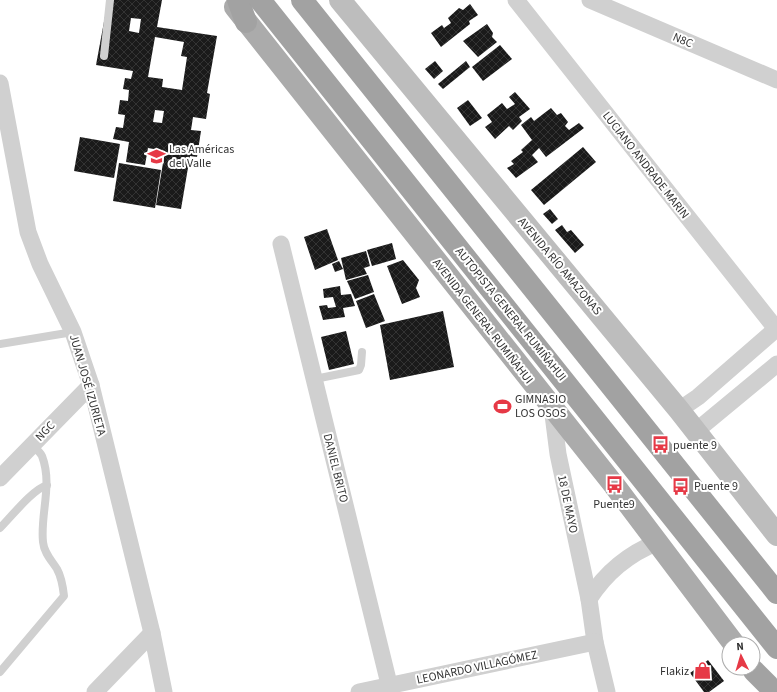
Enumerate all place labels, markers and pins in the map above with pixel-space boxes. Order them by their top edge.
place label: Las Américas del Valle [169,141,234,172]
school or university icon: Las Américas del Valle [146,146,166,166]
place label: GIMNASIO LOS OSOS [515,391,566,422]
sports icon: GIMNASIO LOS OSOS [492,396,512,416]
bus stop icon: puente 9 [650,435,670,455]
place label: puente 9 [673,437,717,454]
bus stop icon: Puente9 [604,475,624,495]
bus stop icon: Puente 9 [671,476,691,496]
place label: Puente 9 [694,478,738,495]
place label: Puente9 [593,496,635,513]
shop icon: Flakiz [692,661,712,681]
place label: Flakiz [660,663,689,680]

